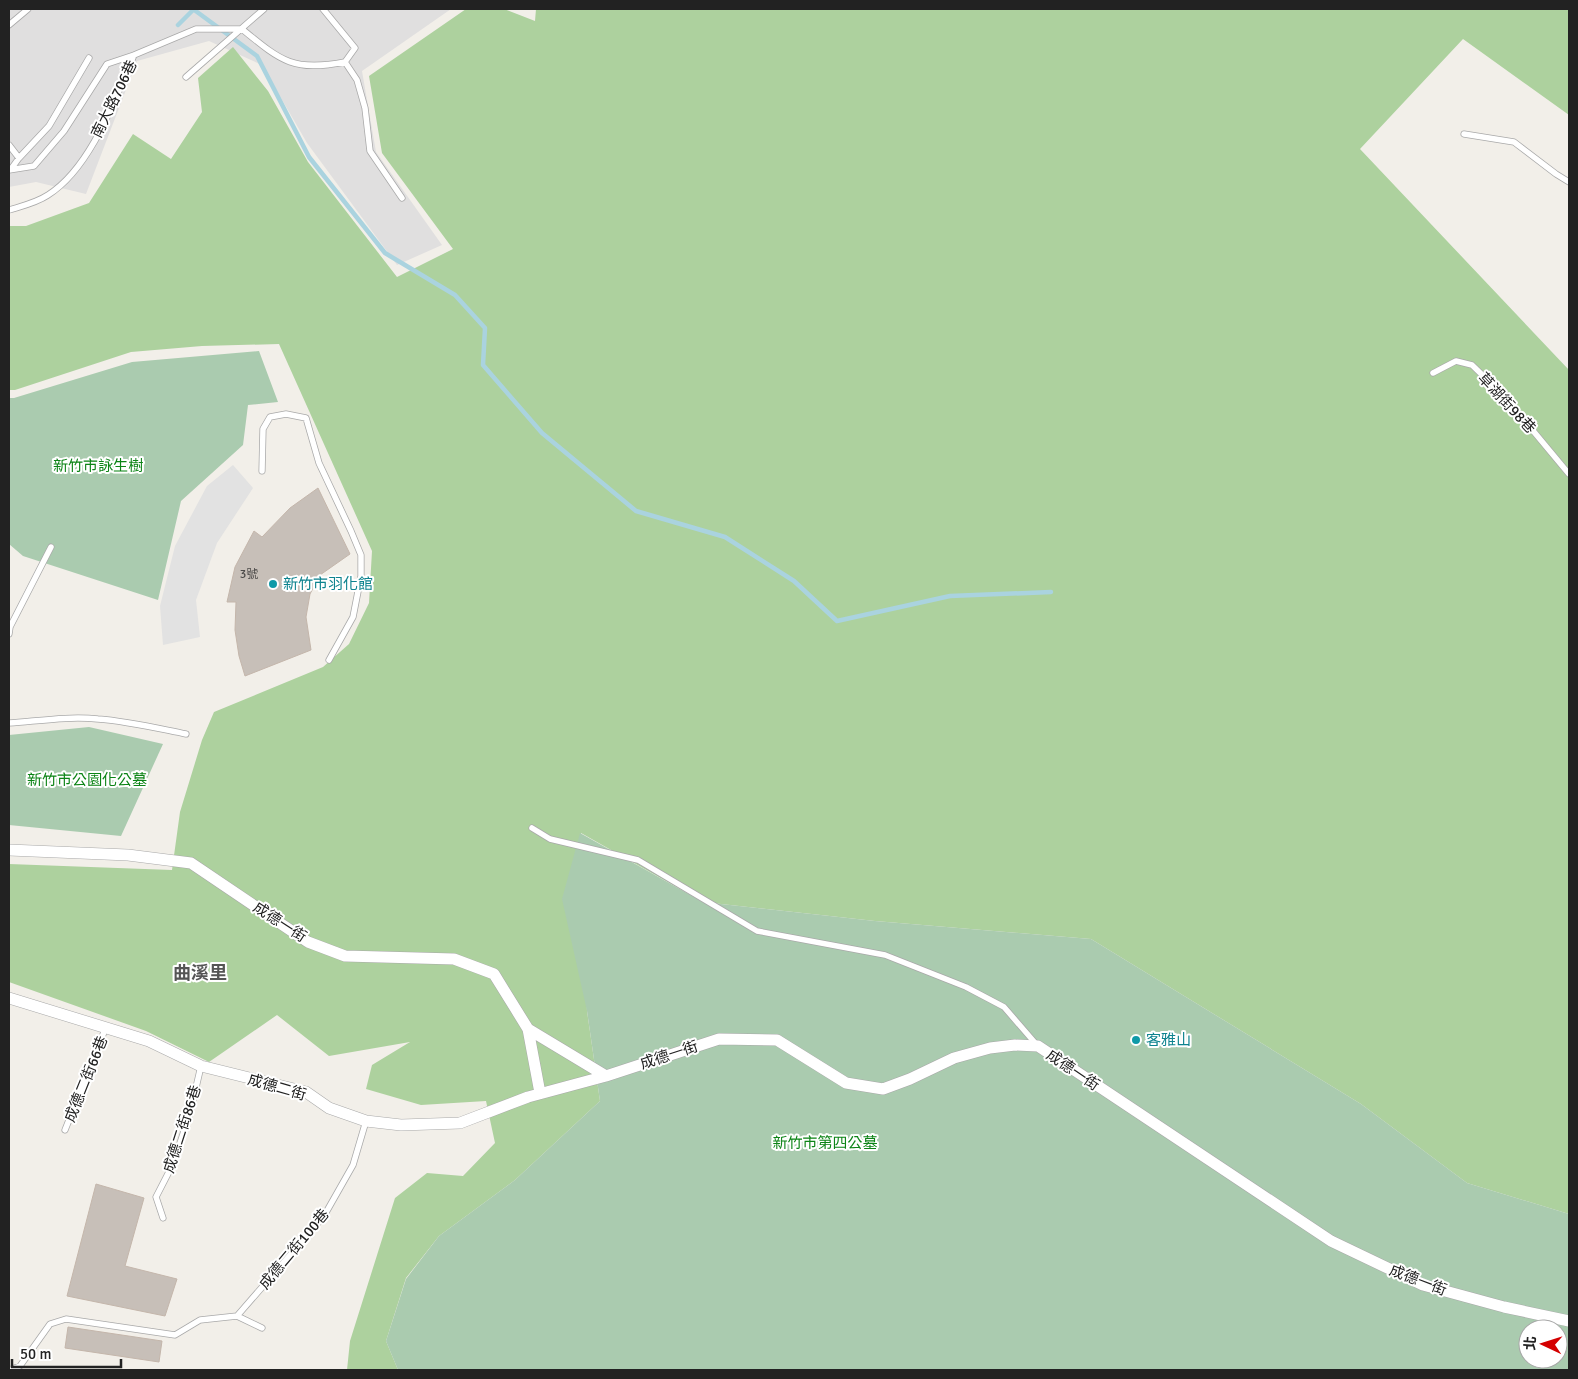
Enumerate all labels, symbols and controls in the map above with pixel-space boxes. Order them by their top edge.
street label: 南大路706巷 [87,57,141,141]
street label: 草湖街98巷 [1474,369,1540,437]
park label: 新竹市詠生樹 [53,457,143,475]
house number: 3號 [240,567,258,582]
place label: 新竹市羽化館 [283,575,373,593]
marker: 新竹市羽化館 [267,578,279,590]
park label: 新竹市公園化公墓 [27,771,147,789]
street label: 成德一街 [250,898,310,946]
district label: 曲溪里 [173,962,227,984]
place label: 客雅山 [1146,1031,1191,1049]
street label: 成德二街66巷 [61,1033,111,1125]
marker: 客雅山 [1130,1034,1142,1046]
street label: 成德一街 [638,1037,700,1073]
street label: 成德一街 [1043,1046,1103,1094]
street label: 成德二街 [246,1070,308,1104]
street label: 成德二街86巷 [159,1083,205,1175]
park label: 新竹市第四公墓 [772,1134,878,1152]
street label: 成德二街100巷 [255,1205,333,1293]
street label: 成德一街 [1387,1261,1449,1299]
north arrow [1518,1319,1568,1369]
scale bar [12,1336,121,1368]
text: 北 [1522,1336,1539,1351]
text: 50 m [20,1345,51,1363]

